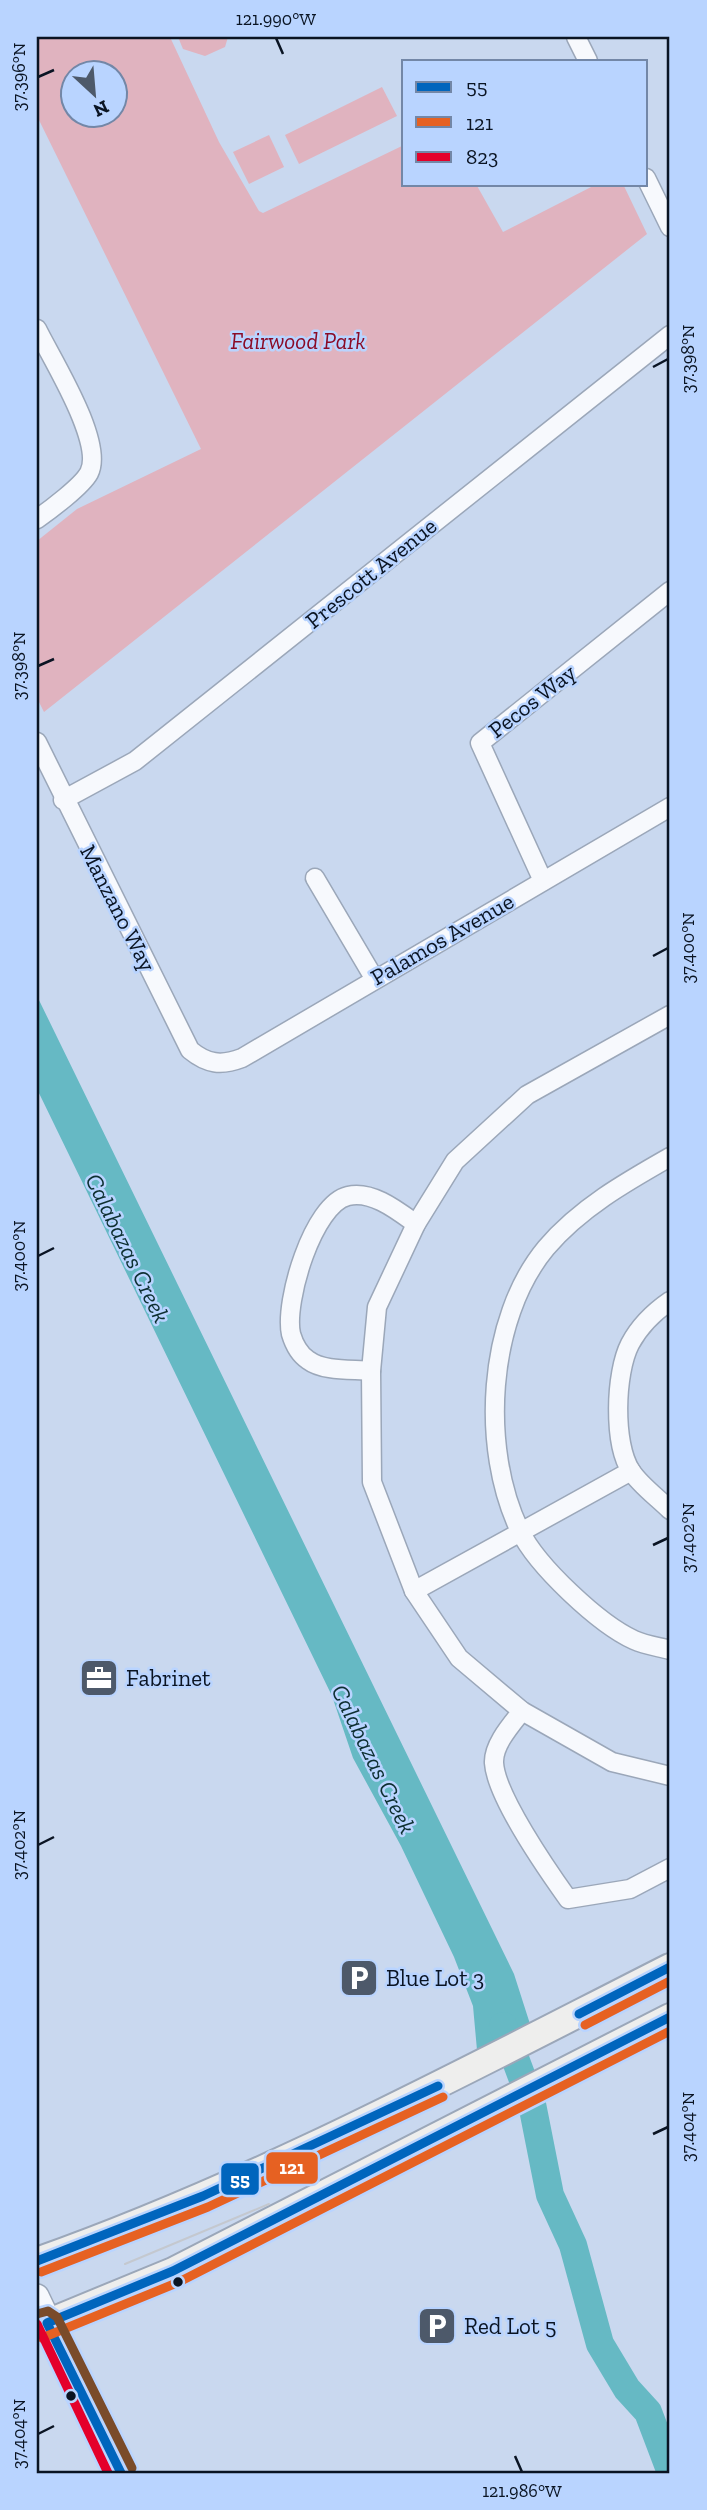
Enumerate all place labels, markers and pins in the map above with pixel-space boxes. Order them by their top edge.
office icon: Fabrinet [78,1657,120,1699]
place label: Fabrinet [126,1664,211,1692]
parking icon: Blue Lot 3 [338,1957,380,1999]
place label: Blue Lot 3 [386,1964,484,1992]
unlabelled marker [171,2275,185,2289]
parking icon: Red Lot 5 [416,2305,458,2347]
place label: Red Lot 5 [464,2312,556,2340]
unlabelled marker [64,2389,78,2403]

